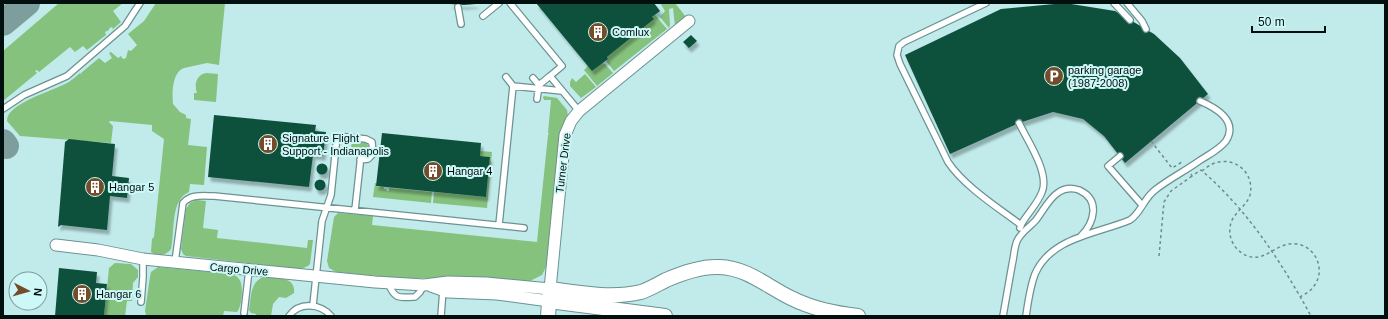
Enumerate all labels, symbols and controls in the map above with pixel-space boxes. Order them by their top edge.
scale bar [1252,8,1325,34]
text: 50 m [1258,15,1285,29]
building icon: Comlux [587,21,609,43]
place label: Comlux [612,26,650,38]
place label: parking garage (1987-2008) [1068,64,1141,89]
parking icon: parking garage (1987-2008) [1043,65,1065,87]
place label: Signature Flight Support - Indianapolis [282,132,390,157]
street label: Turner Drive [553,132,573,194]
building icon: Signature Flight Support - Indianapolis [257,133,279,155]
building icon: Hangar 4 [422,160,444,182]
place label: Hangar 4 [447,165,492,177]
building icon: Hangar 5 [84,176,106,198]
place label: Hangar 5 [109,181,154,193]
street label: Cargo Drive [209,260,269,278]
north arrow [8,271,48,311]
building icon: Hangar 6 [71,283,93,305]
text: N [32,287,44,297]
place label: Hangar 6 [96,288,141,300]

